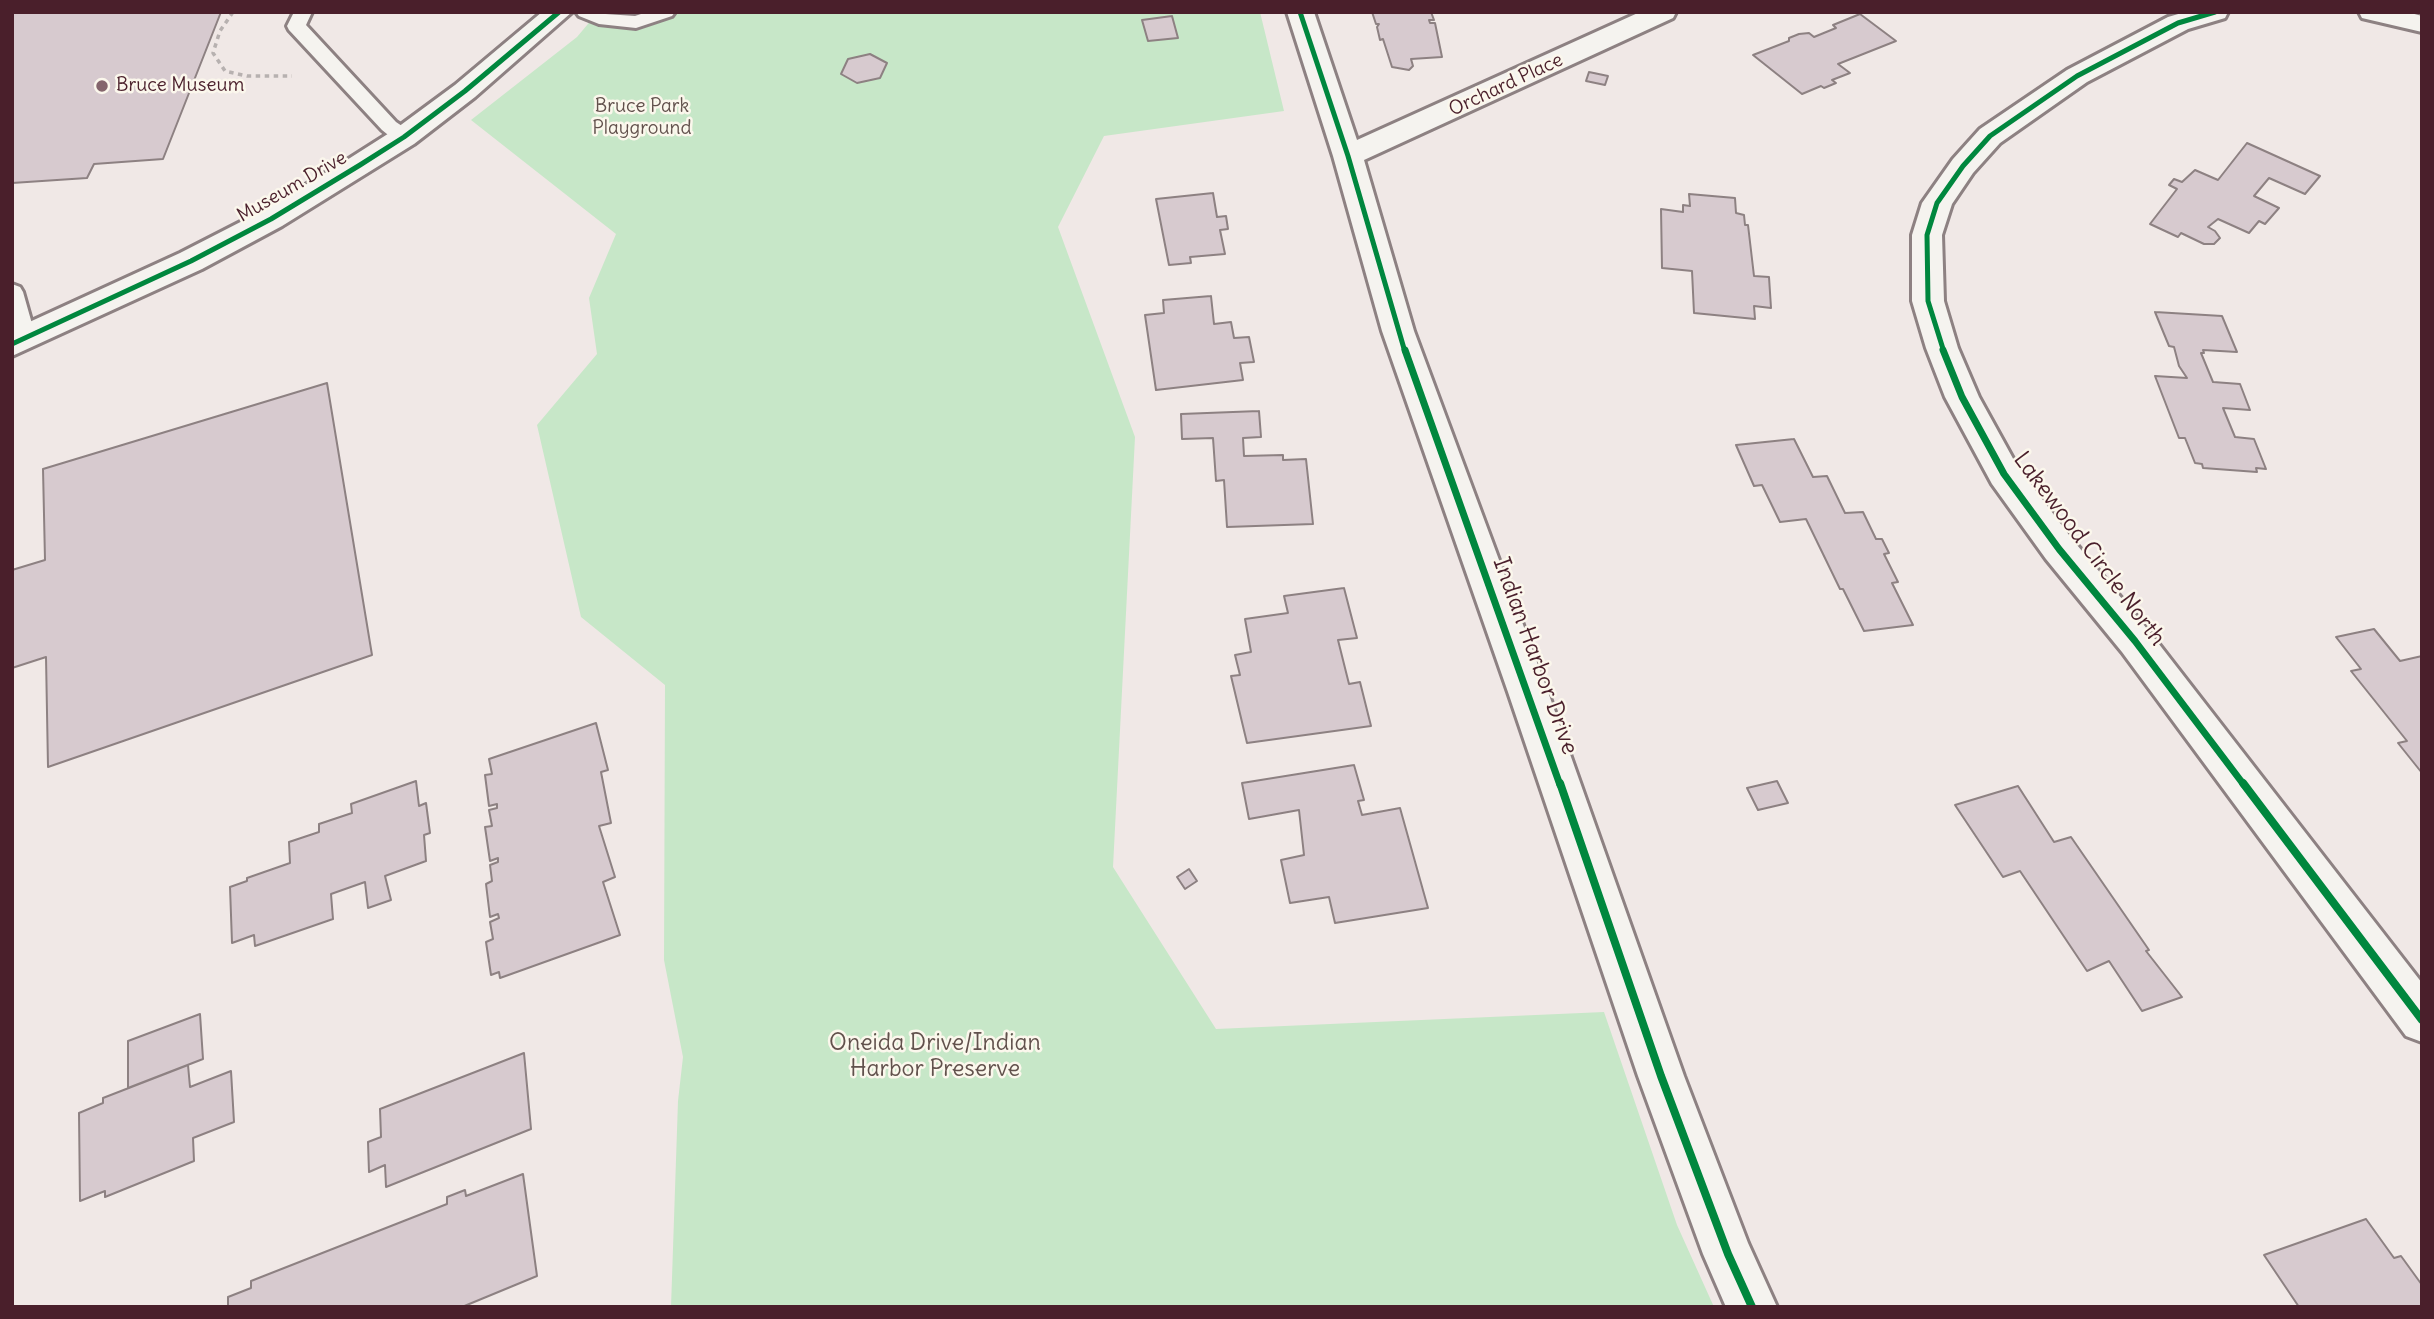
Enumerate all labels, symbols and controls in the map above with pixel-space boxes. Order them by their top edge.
street label: Orchard Place [1445,49,1567,121]
place label: Bruce Museum [116,75,244,97]
marker: Bruce Museum [94,78,110,94]
park label: Bruce Park Playground [592,96,692,140]
street label: Museum Drive [233,147,351,227]
street label: Lakewood Circle North [2007,447,2171,651]
street label: Indian Harbor Drive [1487,554,1583,758]
park label: Oneida Drive/Indian Harbor Preserve [829,1029,1041,1083]

